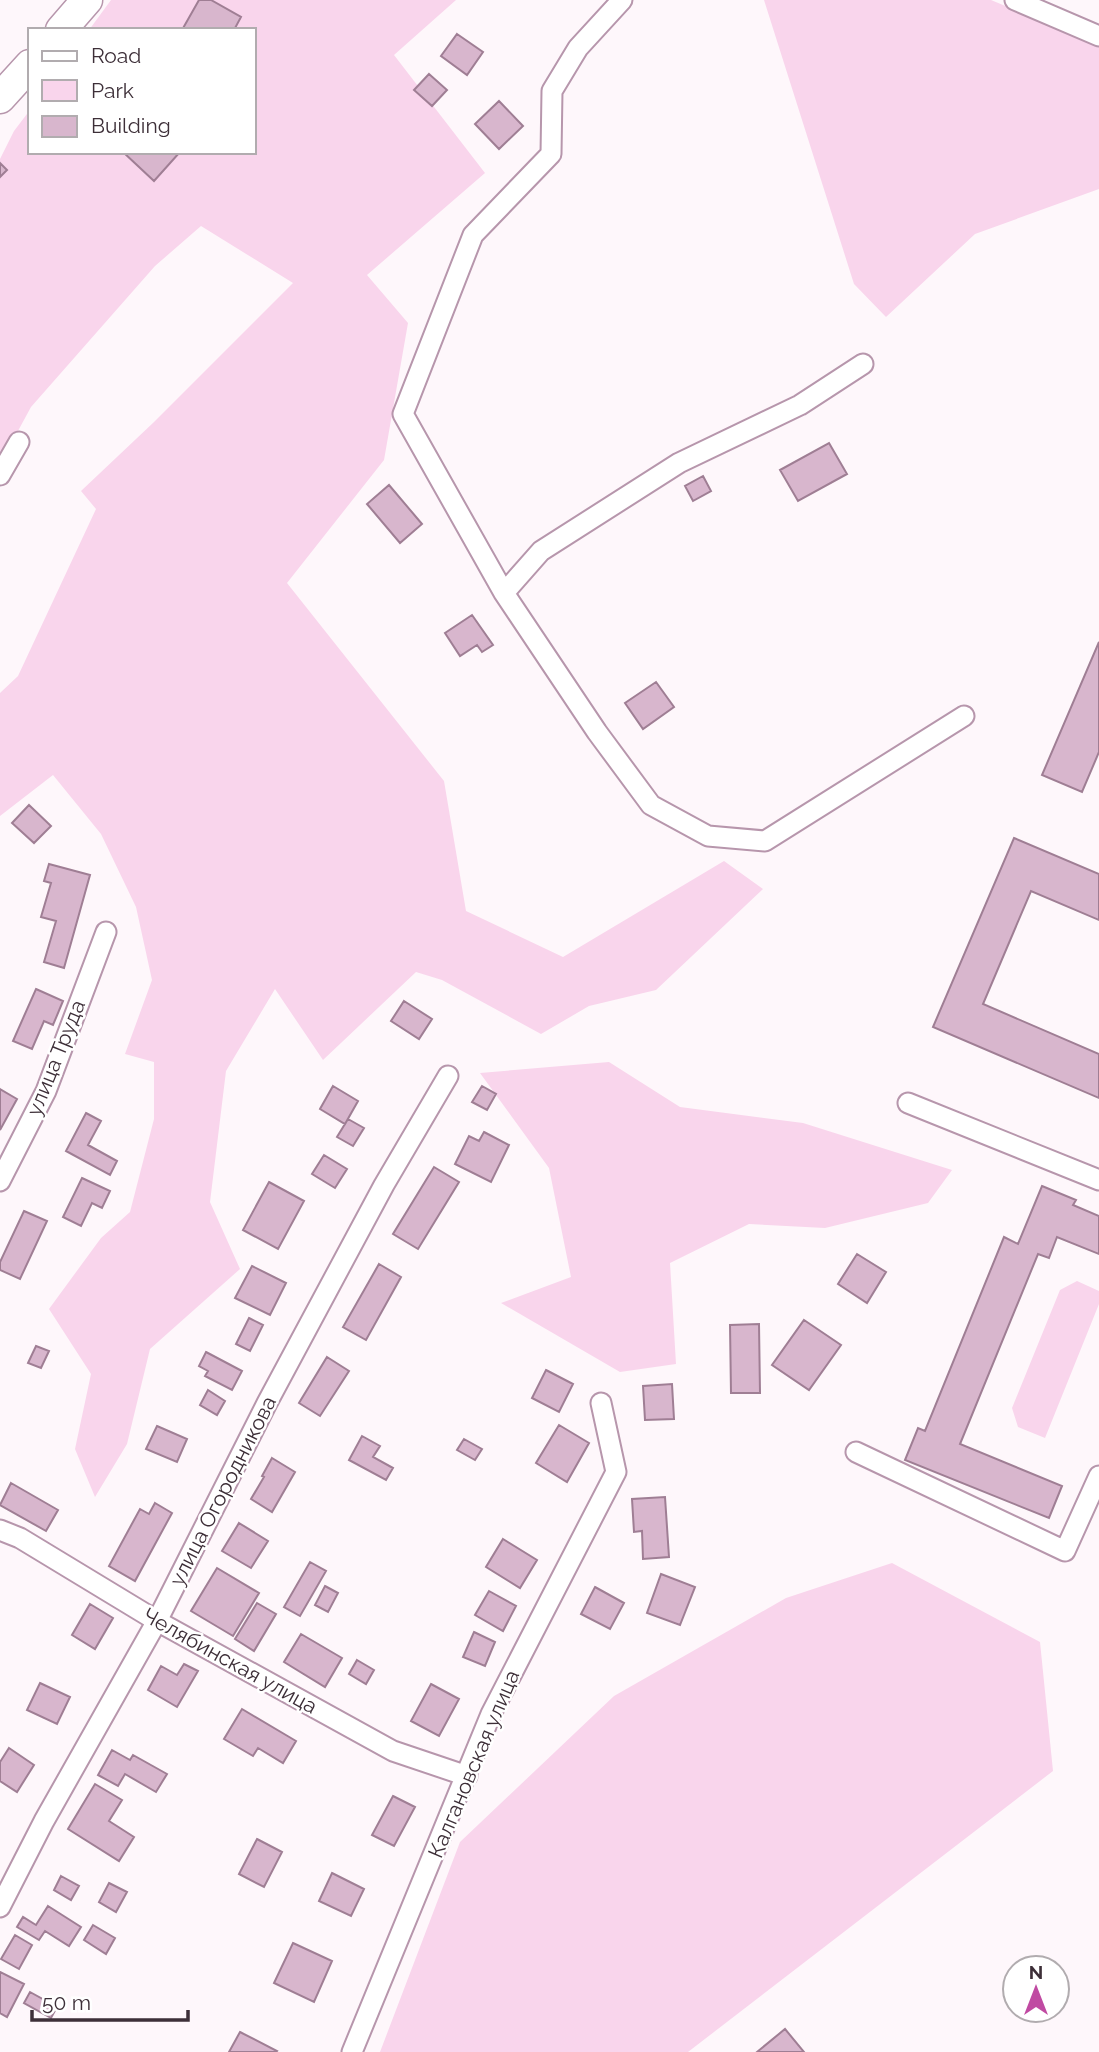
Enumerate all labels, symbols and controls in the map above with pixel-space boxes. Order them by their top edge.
legend [28,28,256,154]
text: Road [91,43,141,68]
text: Park [91,78,134,103]
text: Building [91,113,171,138]
street label: улица Труда [21,996,90,1119]
street label: улица Огородникова [164,1392,281,1590]
street label: Челябинская улица [139,1602,322,1719]
street label: Калгановская улица [423,1666,524,1861]
north arrow [1001,1954,1071,2024]
text: N [1029,1961,1043,1983]
scale bar [32,1979,187,2023]
text: 50 m [42,1990,91,2015]

